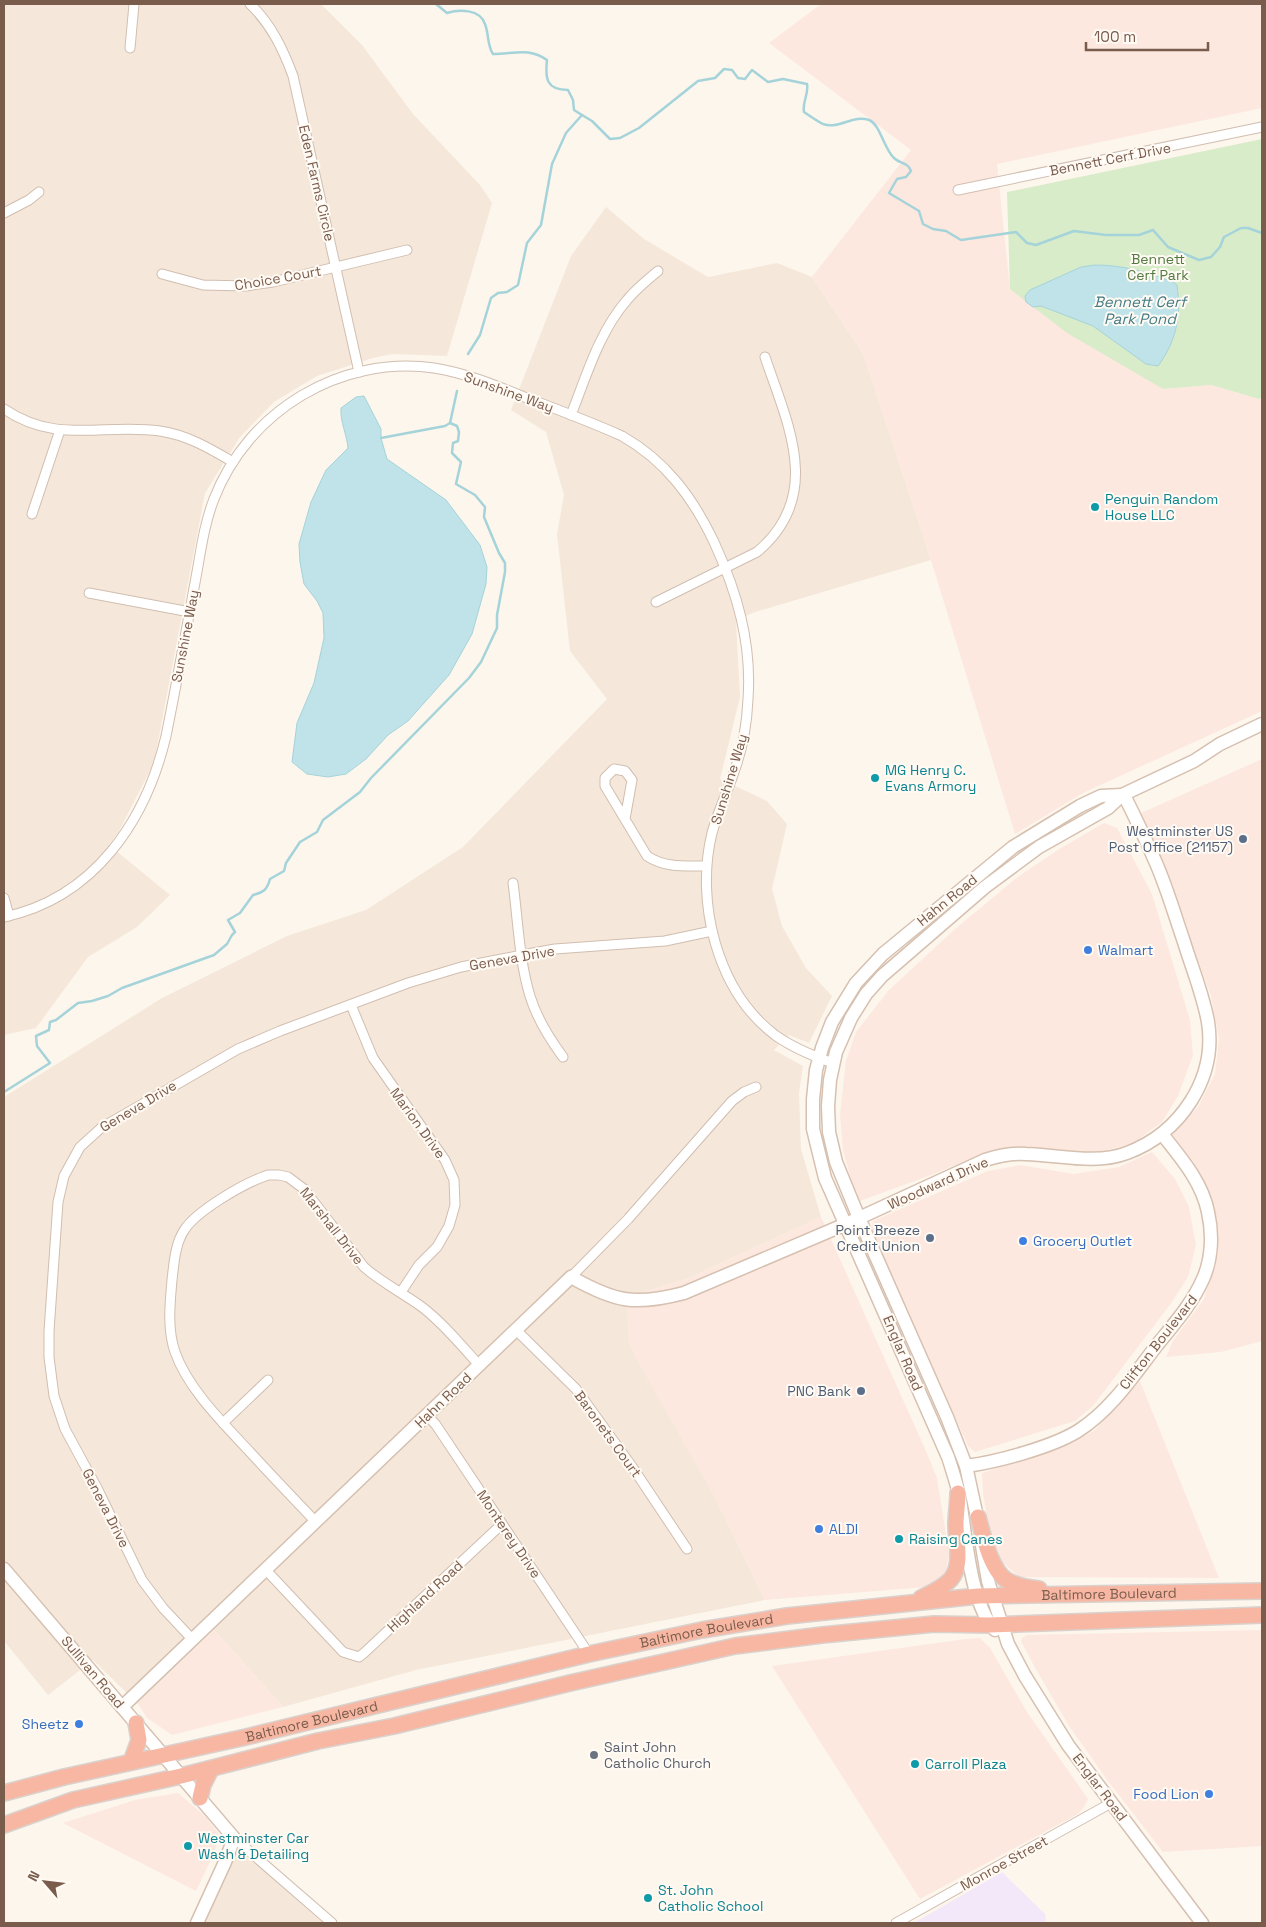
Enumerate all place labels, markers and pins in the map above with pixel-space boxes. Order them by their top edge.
place label: Penguin Random House LLC [1105,490,1218,524]
marker: Penguin Random House LLC [1089,501,1101,513]
place label: MG Henry C. Evans Armory [885,761,976,795]
marker: MG Henry C. Evans Armory [869,772,881,784]
place label: Westminster US Post Office (21157) [1109,822,1233,856]
marker: Westminster US Post Office (21157) [1237,833,1249,845]
place label: Walmart [1098,941,1153,959]
marker: Walmart [1082,944,1094,956]
place label: Point Breeze Credit Union [835,1221,920,1255]
marker: Point Breeze Credit Union [924,1232,936,1244]
place label: Grocery Outlet [1033,1232,1132,1250]
marker: Grocery Outlet [1017,1235,1029,1247]
place label: PNC Bank [787,1382,851,1400]
marker: PNC Bank [855,1385,867,1397]
place label: ALDI [829,1520,858,1538]
marker: ALDI [813,1523,825,1535]
place label: Raising Canes [909,1530,1003,1548]
marker: Raising Canes [893,1533,905,1545]
place label: Sheetz [22,1715,69,1733]
marker: Sheetz [73,1718,85,1730]
place label: Saint John Catholic Church [604,1738,711,1772]
marker: Saint John Catholic Church [588,1749,600,1761]
place label: Carroll Plaza [925,1755,1007,1773]
marker: Carroll Plaza [909,1758,921,1770]
place label: Food Lion [1133,1785,1199,1803]
marker: Food Lion [1203,1788,1215,1800]
place label: Westminster Car Wash & Detailing [198,1829,309,1863]
marker: Westminster Car Wash & Detailing [182,1840,194,1852]
place label: St. John Catholic School [658,1881,763,1915]
marker: St. John Catholic School [642,1892,654,1904]

